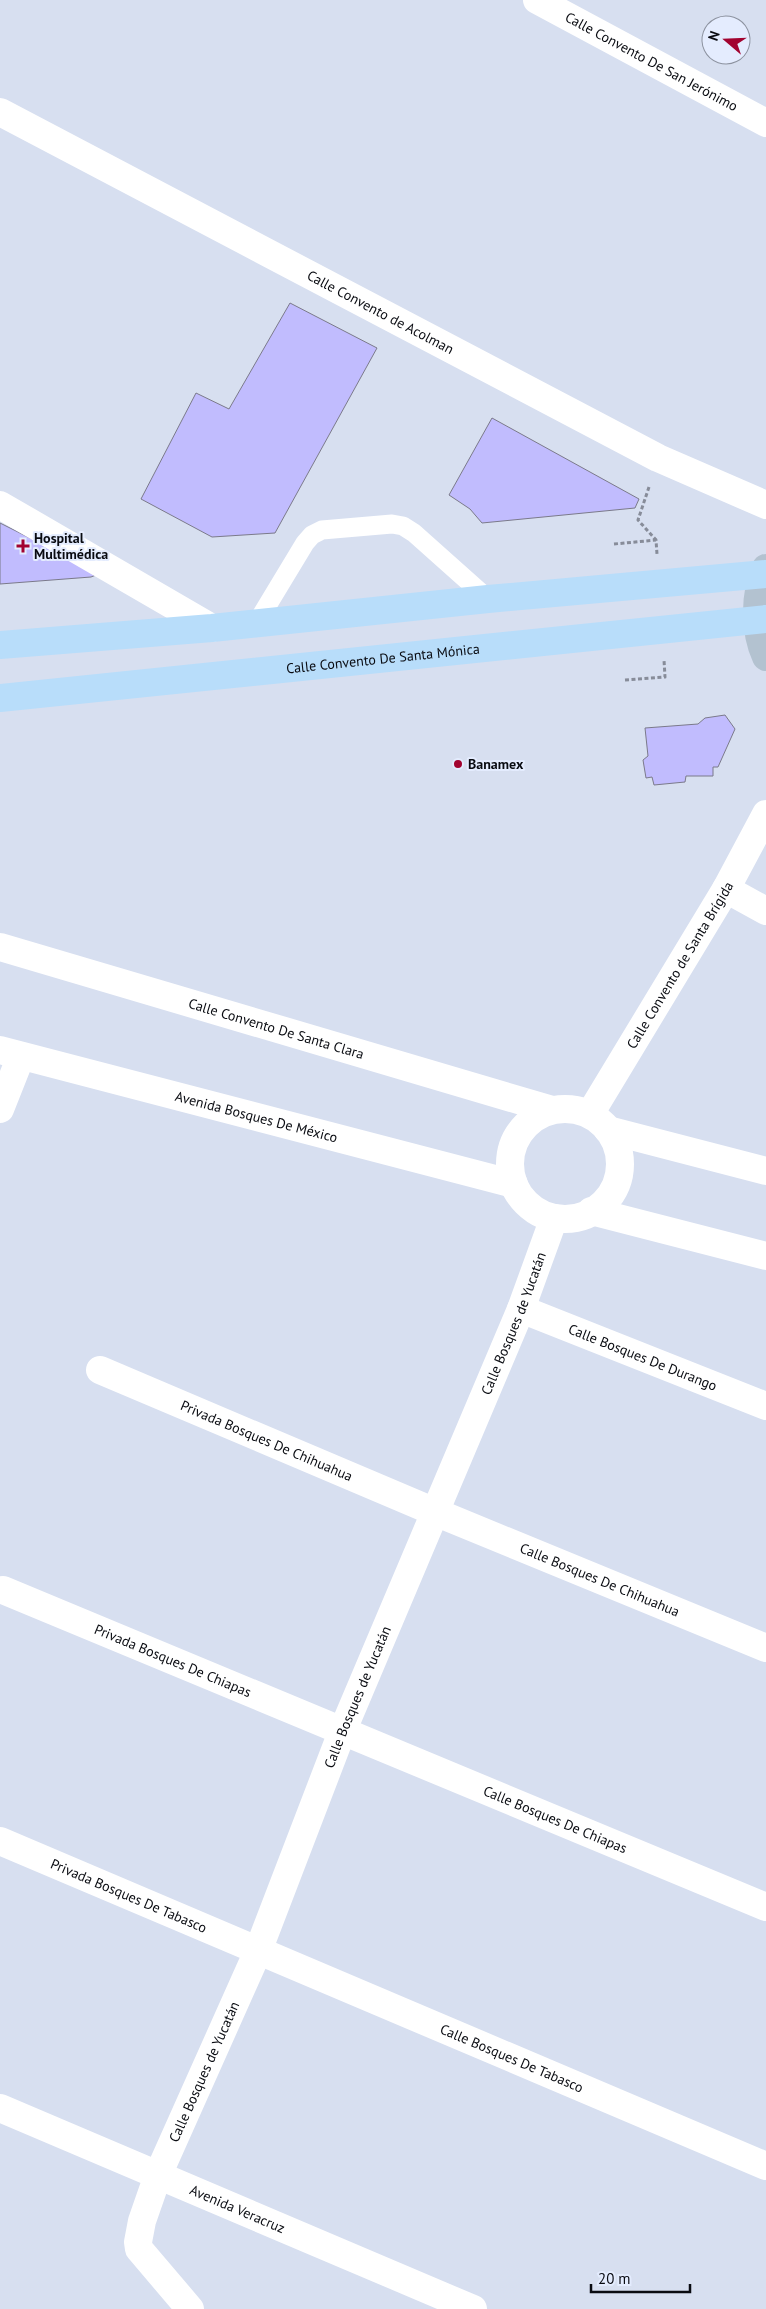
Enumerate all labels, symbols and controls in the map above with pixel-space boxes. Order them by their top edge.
street label: Calle Convento De San Jerónimo [562,8,741,115]
north arrow [701,15,751,65]
text: N [704,28,724,43]
street label: Calle Convento de Acolman [304,266,457,358]
place label: Hospital Multimédica [34,529,108,563]
marker: Hospital Multimédica [16,539,30,553]
street label: Calle Convento De Santa Mónica [285,640,481,677]
place label: Banamex [468,755,524,773]
marker: Banamex [452,758,464,770]
street label: Calle Convento de Santa Brígida [623,878,737,1052]
street label: Calle Convento De Santa Clara [186,994,366,1063]
street label: Avenida Bosques De México [173,1087,339,1147]
street label: Calle Bosques de Yucatán [477,1249,550,1397]
street label: Calle Bosques De Durango [566,1320,720,1395]
street label: Privada Bosques De Chihuahua [178,1396,355,1485]
street label: Calle Bosques De Chihuahua [517,1539,682,1621]
street label: Privada Bosques De Chiapas [92,1620,254,1701]
street label: Calle Bosques de Yucatán [320,1623,395,1771]
street label: Calle Bosques De Chiapas [481,1782,630,1857]
street label: Privada Bosques De Tabasco [48,1855,210,1937]
street label: Calle Bosques de Yucatán [165,1999,243,2145]
street label: Calle Bosques De Tabasco [437,2020,586,2097]
street label: Avenida Veracruz [187,2181,288,2237]
scale bar [591,2262,690,2294]
text: 20 m [598,2269,631,2288]

